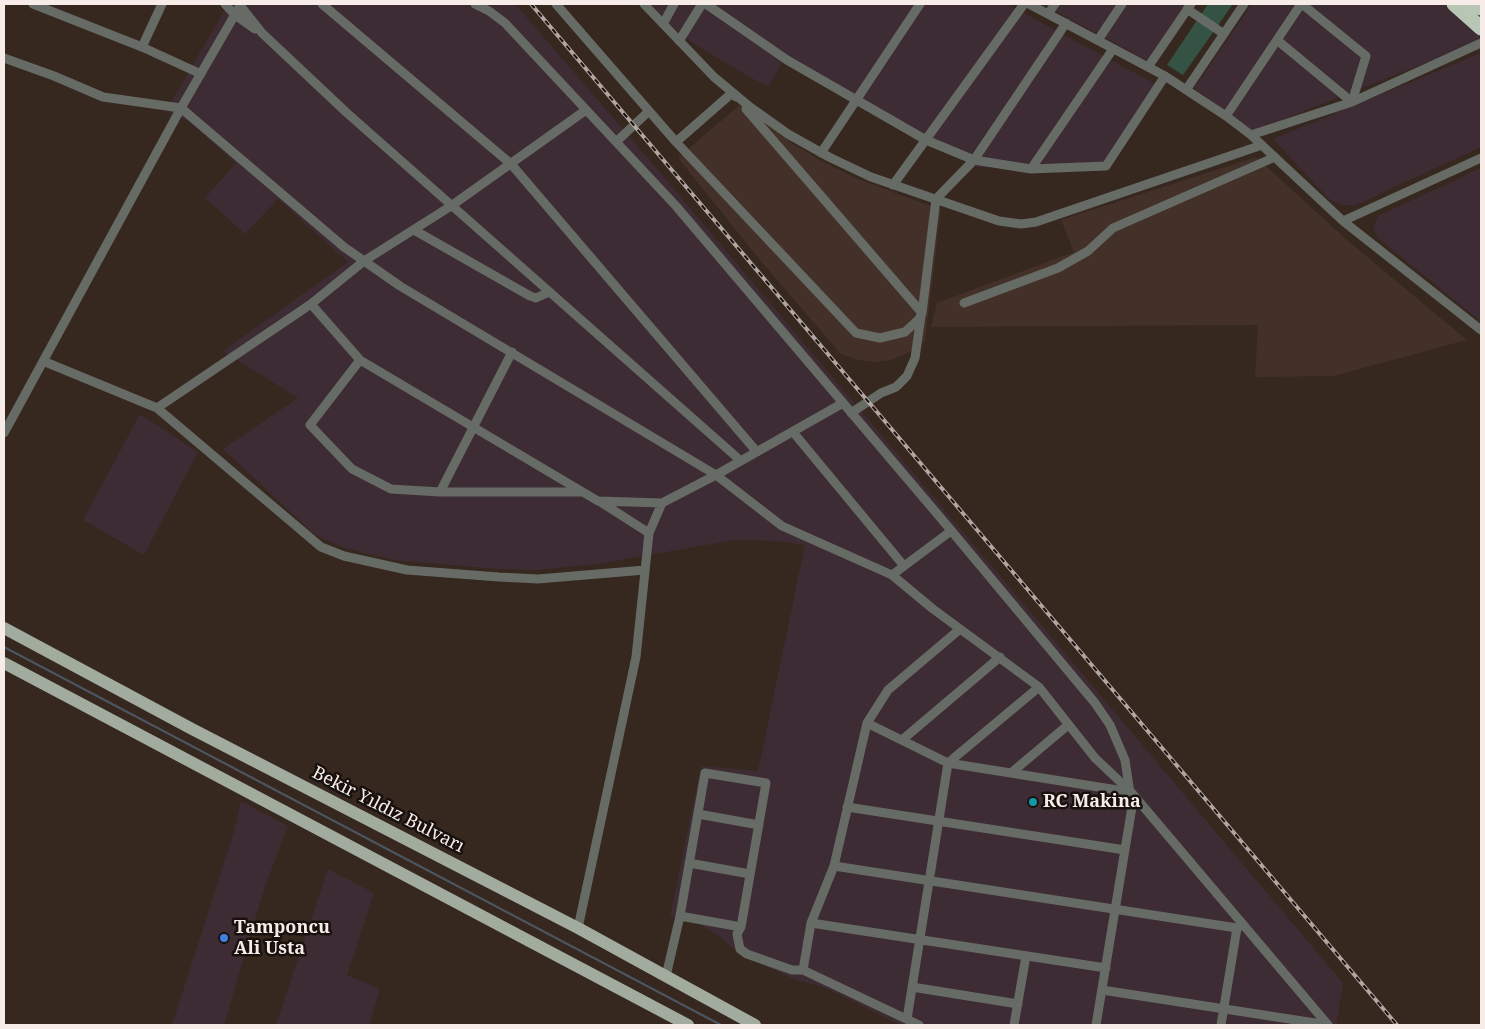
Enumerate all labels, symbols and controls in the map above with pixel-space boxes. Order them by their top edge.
street label: Bekir Yıldız Bulvarı [308,762,468,858]
place label: RC Makina [1043,791,1141,813]
marker: RC Makina [1027,796,1039,808]
place label: Tamponcu Ali Usta [234,917,330,960]
marker: Tamponcu Ali Usta [218,932,230,944]

